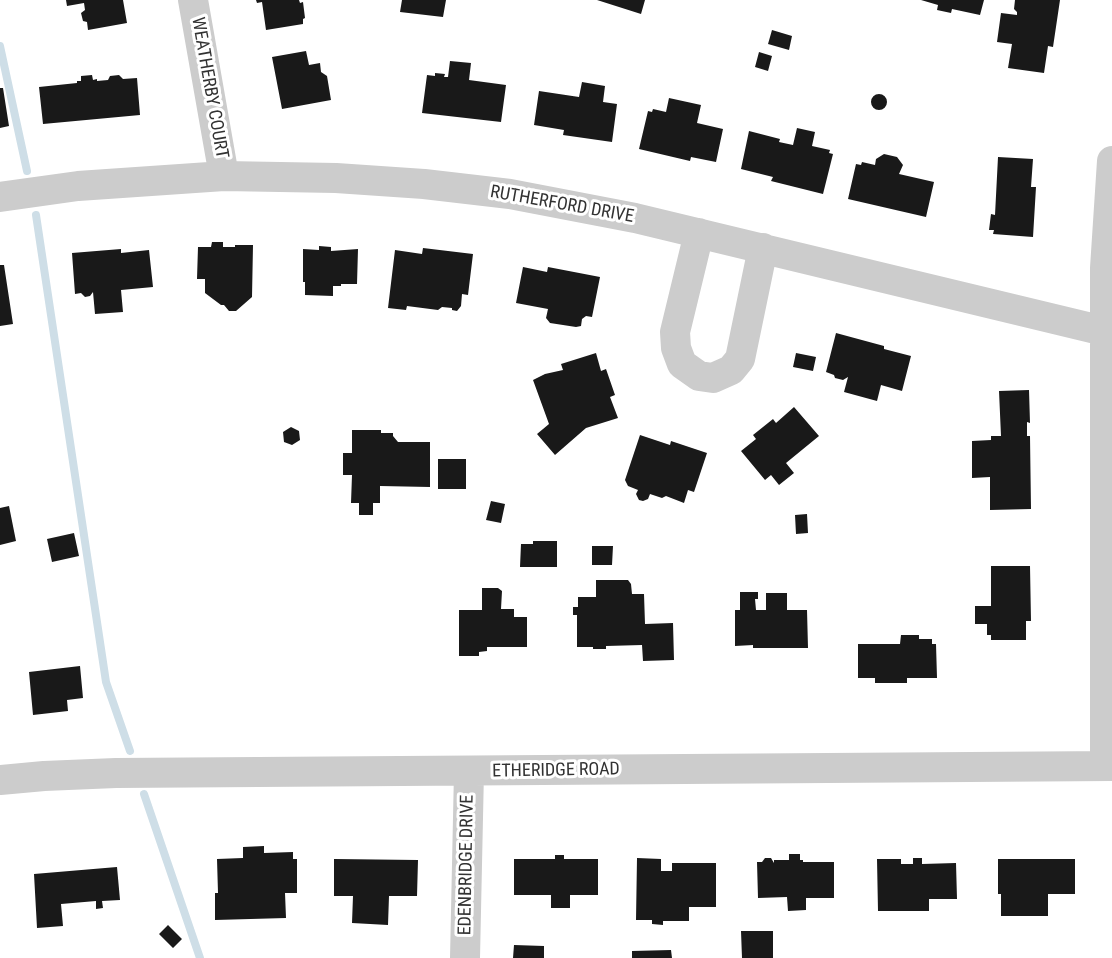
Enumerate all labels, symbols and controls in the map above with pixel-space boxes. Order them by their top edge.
street label: WEATHERBY COURT [186,16,232,160]
street label: RUTHERFORD DRIVE [488,182,636,228]
street label: ETHERIDGE ROAD [492,759,620,783]
street label: EDENBRIDGE DRIVE [455,795,479,935]

